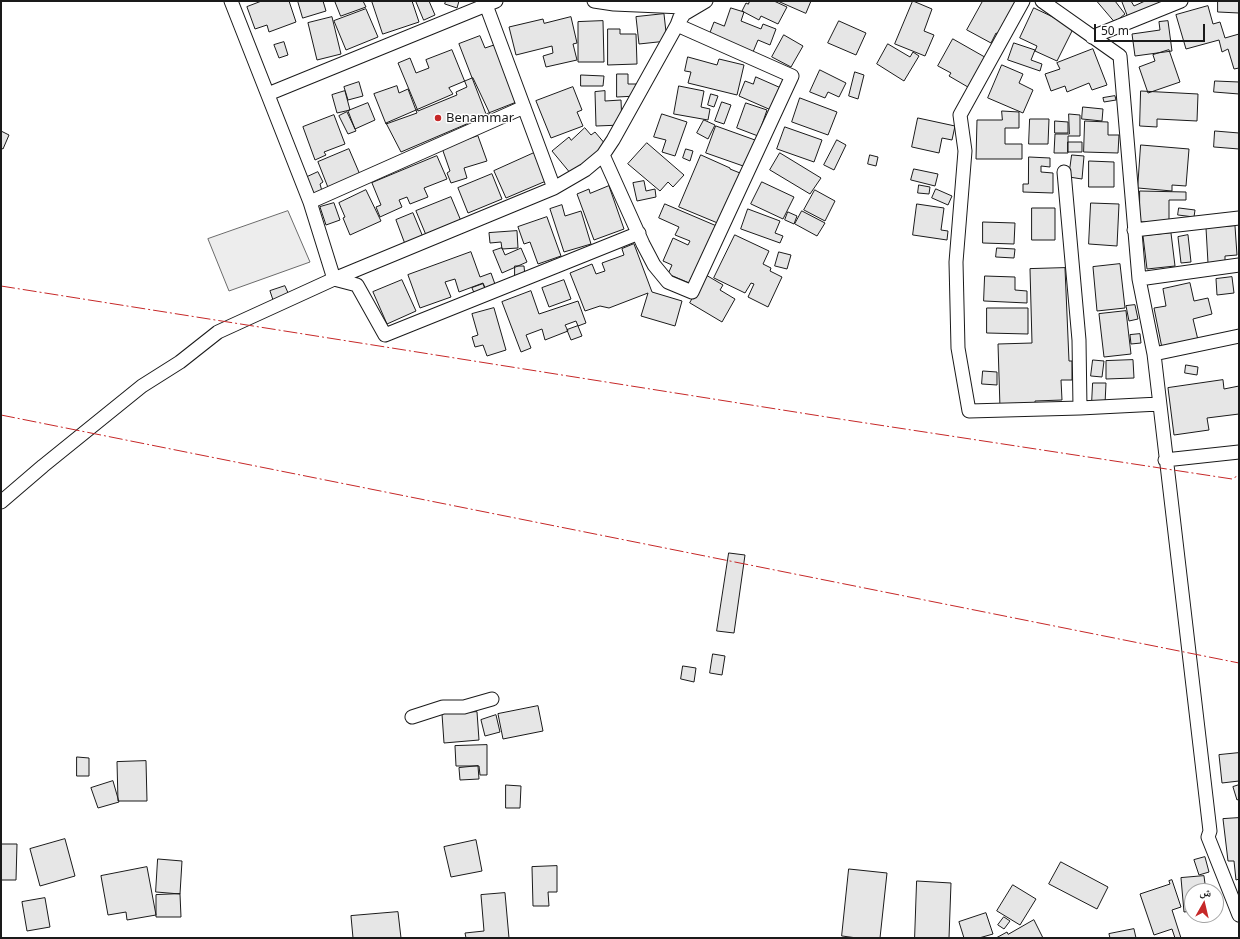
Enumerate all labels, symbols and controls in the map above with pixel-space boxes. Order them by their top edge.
scale bar [1096,16,1207,42]
text: 50 m [1101,22,1129,39]
place label: Benammar [446,110,514,126]
marker: Benammar [433,113,443,123]
north arrow [1184,883,1224,923]
text: ش [1199,883,1212,900]

